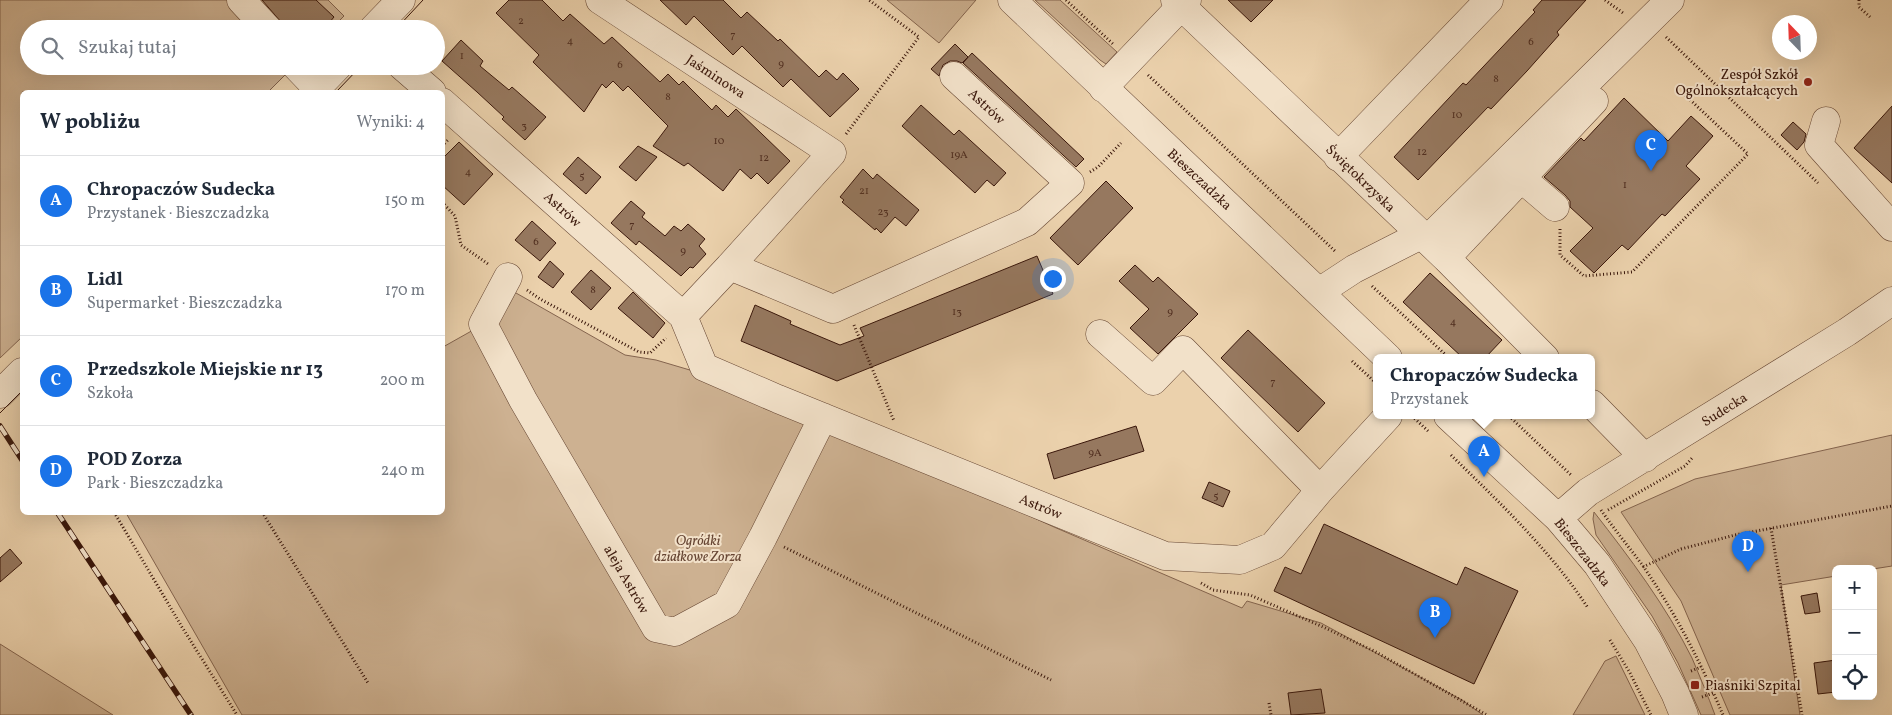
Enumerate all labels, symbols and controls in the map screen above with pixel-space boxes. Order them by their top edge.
house number: 2 [518,14,524,29]
north arrow [1772,15,1817,60]
search box [20,20,445,75]
house number: 7 [730,28,736,43]
icon: search [38,34,66,62]
house number: 4 [567,34,574,49]
text: Szukaj tutaj [78,35,177,61]
house number: 6 [1528,35,1534,50]
house number: 1 [460,49,464,64]
street label: Jaśminowa [682,51,749,104]
house number: 9 [778,57,784,72]
house number: 6 [617,58,623,73]
place label: Zespół Szkół Ogólnokształcących [1676,66,1799,101]
house number: 8 [1493,72,1499,87]
marker: Zespół Szkół Ogólnokształcących [1802,76,1814,88]
street label: Astrów [963,85,1009,129]
house number: 8 [665,90,671,105]
text: W pobliżu [40,108,140,137]
house number: 10 [1452,108,1463,123]
text: Wyniki: 4 [357,112,425,134]
house number: 3 [521,119,527,134]
pin: C [1635,130,1667,171]
house number: 10 [714,134,725,149]
street label: Świętokrzyska [1321,140,1400,217]
street label: Bieszczadzka [1162,145,1236,215]
house number: 12 [1417,145,1427,160]
house number: 19A [950,148,968,163]
house number: 12 [759,151,769,166]
house number: 4 [465,165,472,180]
house number: 5 [579,169,585,184]
text: Chropaczów Sudecka [87,177,275,203]
house number: 1 [1623,178,1627,193]
house number: 21 [859,184,869,199]
street label: Astrów [539,188,585,232]
text: A [50,190,62,212]
text: 150 m [384,190,425,212]
text: Przystanek · Bieszczadzka [87,203,270,225]
house number: 23 [877,205,889,220]
house number: 7 [629,218,635,233]
house number: 6 [533,235,539,250]
house number: 9 [680,244,686,259]
your location [1040,266,1066,292]
text: Lidl [87,267,123,293]
text: B [51,280,61,302]
text: 170 m [385,280,425,302]
house number: 8 [590,283,596,298]
text: Supermarket · Bieszczadzka [87,293,282,315]
house number: 13 [952,305,962,320]
house number: 9 [1167,305,1173,320]
house number: 4 [1450,315,1457,330]
popup [1373,354,1595,419]
text: Przedszkole Miejskie nr 13 [87,357,323,383]
text: Chropaczów Sudecka [1390,363,1578,389]
text: C [51,370,61,392]
text: 200 m [380,370,425,392]
house number: 7 [1270,375,1276,390]
text: Szkoła [87,383,133,405]
text: Przystanek [1390,389,1469,411]
street label: Sudecka [1698,389,1751,432]
pin: A [1468,436,1500,477]
house number: 9A [1088,446,1102,461]
text: POD Zorza [87,447,183,473]
text: D [50,460,62,482]
text: 240 m [381,460,425,482]
text: Park · Bieszczadzka [87,473,223,495]
house number: 5 [1213,489,1219,504]
street label: Astrów [1016,490,1065,525]
street label: Bieszczadzka [1549,515,1615,591]
pin: D [1732,531,1764,572]
park label: Ogródki działkowe Zorza [654,532,742,567]
street label: aleja Astrów [598,542,653,618]
map controls [1832,565,1877,700]
button: + [1832,565,1877,610]
pin: B [1419,597,1451,638]
button: − [1832,610,1877,655]
button: locate [1832,655,1877,700]
place label: Piaśniki Szpital [1705,677,1801,696]
marker: Piaśniki Szpital [1689,679,1701,691]

